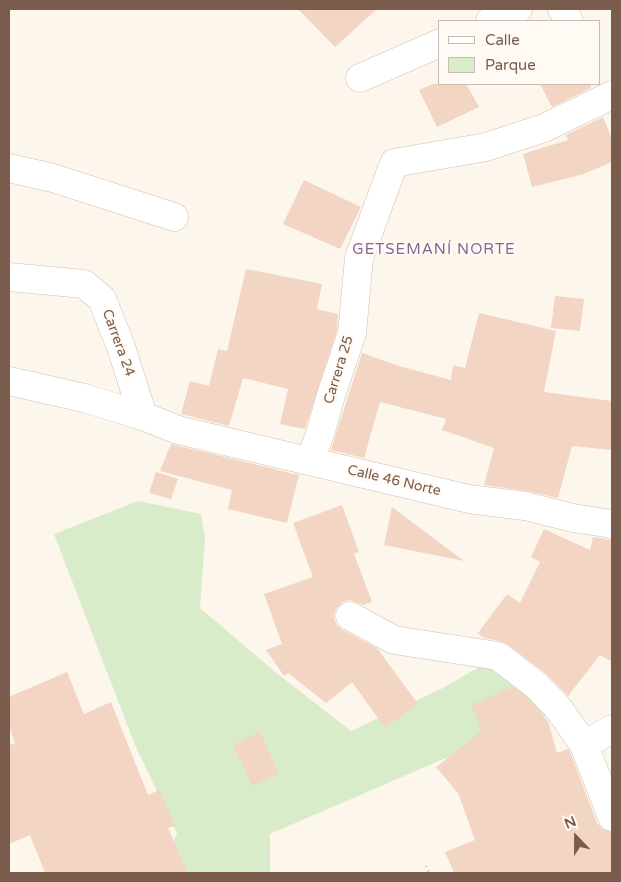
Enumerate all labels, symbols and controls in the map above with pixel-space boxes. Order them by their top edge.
legend [438,20,601,85]
text: Calle [485,31,520,49]
text: Parque [485,56,536,74]
district label: GETSEMANÍ NORTE [350,241,518,259]
street label: Carrera 24 [98,307,138,379]
street label: Carrera 25 [321,334,357,406]
street label: Calle 46 Norte [346,462,442,500]
north arrow [551,812,601,862]
text: N [562,813,579,833]

